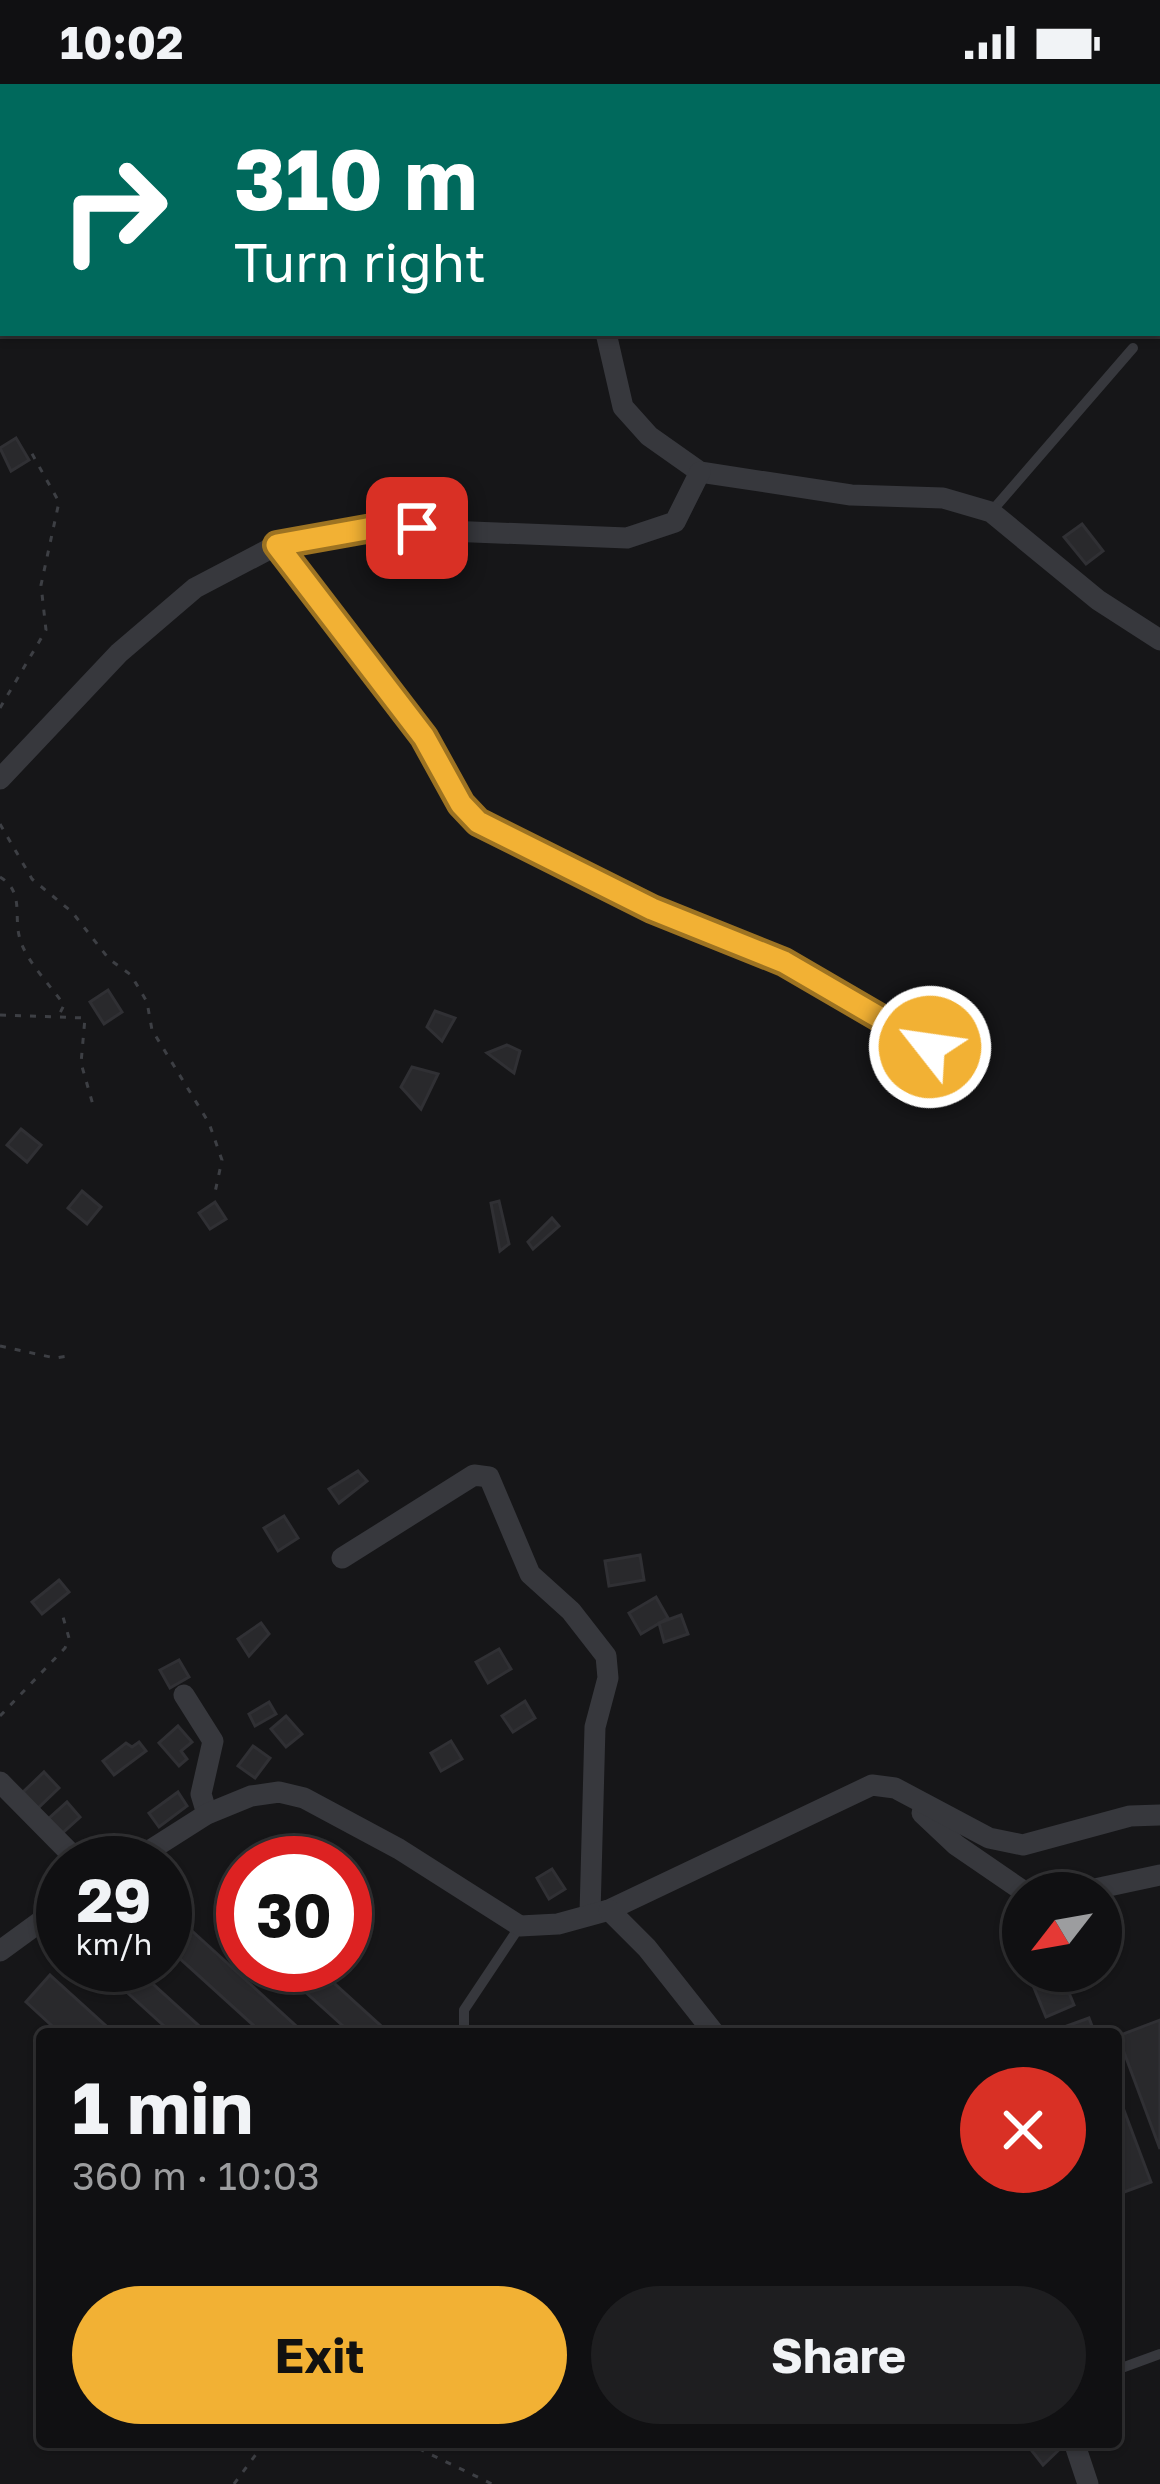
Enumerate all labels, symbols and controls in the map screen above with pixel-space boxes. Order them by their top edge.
text: 10:02 [60,15,184,69]
text: 310 m [234,128,478,228]
icon: right [36,132,192,288]
text: Turn right [234,229,486,294]
pin [366,477,468,579]
icon: arrive [384,495,450,561]
position arrow [867,984,993,1110]
speed limit sign: 30 [216,1836,372,1992]
text: 29 [77,1863,151,1935]
north arrow [1002,1872,1122,1992]
map controls [1002,1872,1122,1992]
text: km/h [76,1926,152,1962]
text: 1 min [72,2063,253,2150]
button: close [960,2067,1086,2193]
text: 360 m · 10:03 [72,2152,320,2199]
button: Exit [72,2286,567,2424]
button: Share [591,2286,1086,2424]

